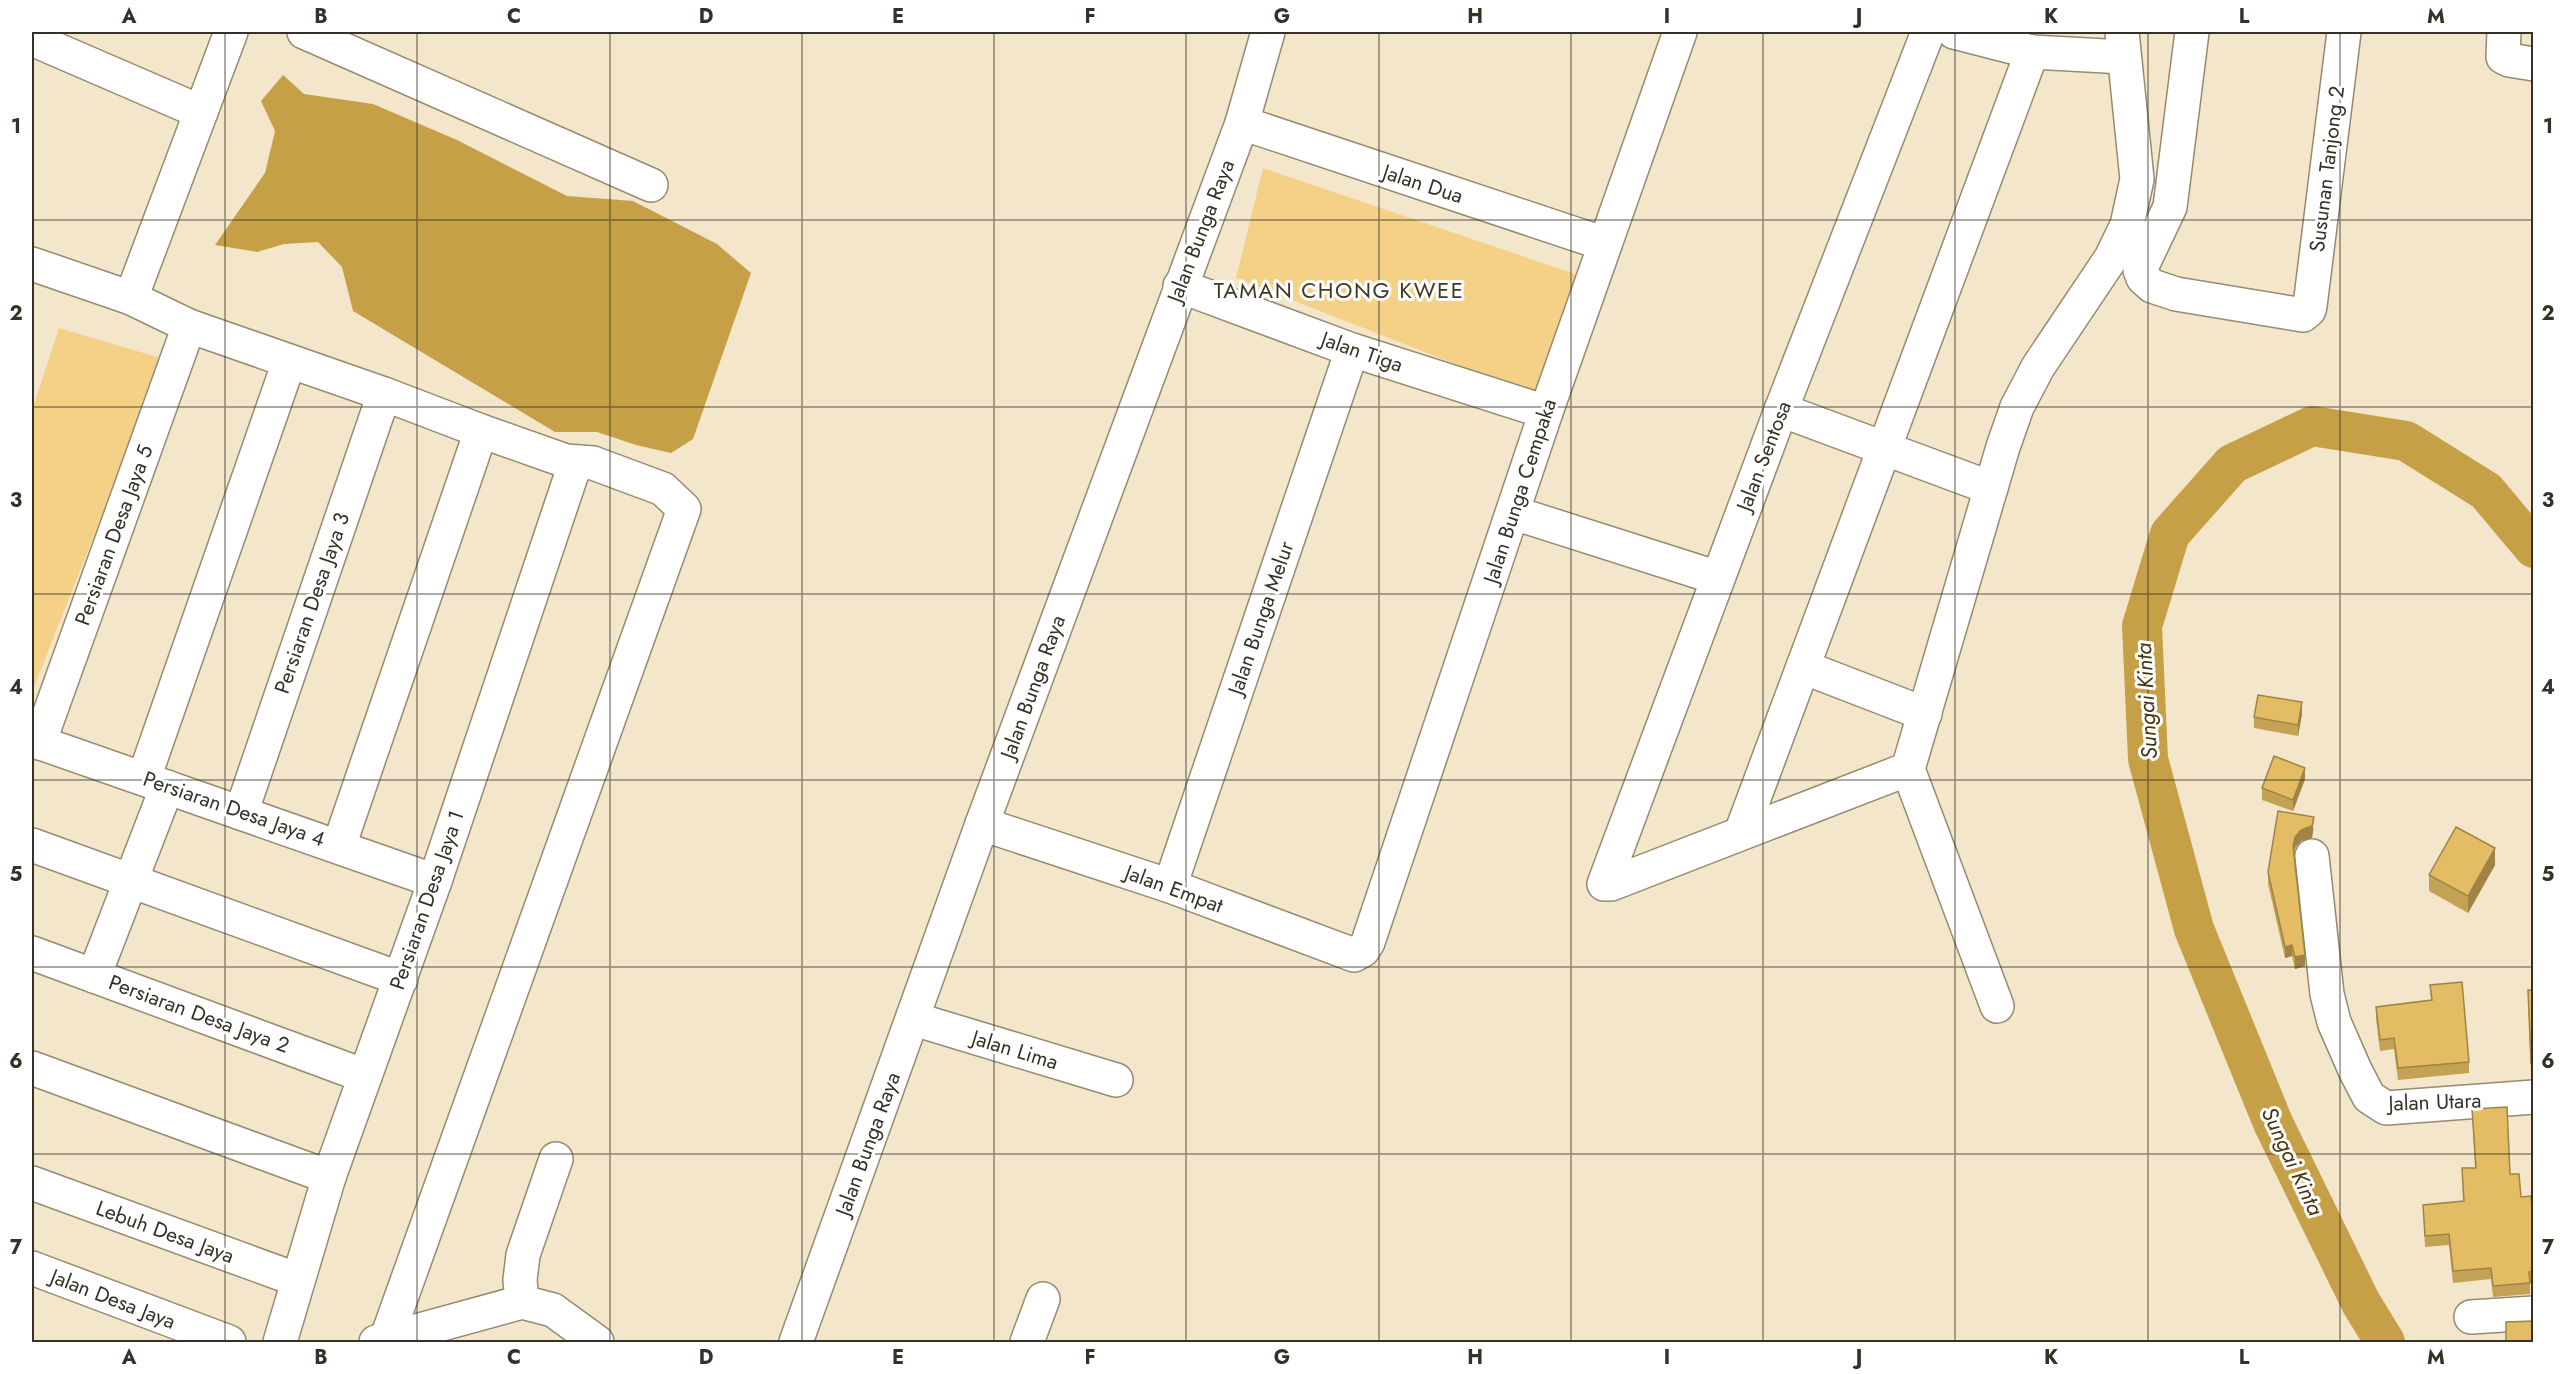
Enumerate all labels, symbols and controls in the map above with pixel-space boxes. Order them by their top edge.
text: A [121,2,137,31]
text: B [314,2,328,31]
text: C [507,2,521,31]
text: D [699,2,713,31]
text: E [892,2,904,31]
text: F [1084,2,1096,31]
text: G [1274,2,1290,31]
text: H [1467,2,1483,31]
text: I [1664,2,1670,31]
text: J [1852,2,1862,31]
text: K [2044,2,2058,31]
text: L [2239,2,2250,31]
text: M [2427,2,2445,31]
street label: Susunan Tanjong 2 [2302,84,2352,254]
text: 1 [11,112,21,141]
text: 1 [2543,112,2553,141]
street label: Jalan Bunga Raya [1159,155,1242,309]
street label: Jalan Dua [1376,156,1467,211]
district label: TAMAN CHONG KWEE [1214,274,1464,306]
text: 2 [9,299,23,328]
text: 2 [2541,299,2555,328]
street label: Jalan Tiga [1314,323,1407,380]
street label: Jalan Bunga Cempaka [1475,395,1564,590]
street label: Jalan Sentosa [1728,397,1799,518]
street label: Persiaran Desa Jaya 5 [67,441,161,629]
text: 3 [10,486,22,515]
text: 3 [2542,486,2554,515]
street label: Persiaran Desa Jaya 3 [267,508,357,698]
street label: Jalan Bunga Melur [1220,537,1302,702]
street label: Jalan Bunga Raya [992,611,1073,766]
water label: Sungai Kinta [2127,642,2165,760]
text: 4 [9,673,23,702]
text: 4 [2541,673,2555,702]
street label: Persiaran Desa Jaya 4 [139,764,329,854]
street label: Persiaran Desa Jaya 1 [382,806,472,994]
street label: Jalan Empat [1118,856,1227,921]
text: 5 [10,860,23,889]
text: 5 [2542,860,2555,889]
street label: Persiaran Desa Jaya 2 [105,967,293,1061]
street label: Jalan Lima [965,1022,1062,1077]
text: 6 [9,1047,23,1076]
text: 6 [2541,1047,2555,1076]
street label: Jalan Bunga Raya [827,1068,908,1223]
street label: Jalan Utara [2385,1085,2482,1119]
water label: Sungai Kinta [2254,1101,2332,1221]
street label: Lebuh Desa Jaya [92,1193,238,1271]
text: 7 [10,1233,23,1262]
text: 7 [2542,1233,2555,1262]
street label: Jalan Desa Jaya [43,1260,180,1337]
text: A [121,1343,137,1372]
text: B [314,1343,328,1372]
text: C [507,1343,521,1372]
text: D [699,1343,713,1372]
text: E [892,1343,904,1372]
text: F [1084,1343,1096,1372]
text: G [1274,1343,1290,1372]
text: H [1467,1343,1483,1372]
text: I [1664,1343,1670,1372]
text: J [1852,1343,1862,1372]
text: K [2044,1343,2058,1372]
text: L [2239,1343,2250,1372]
text: M [2427,1343,2445,1372]

